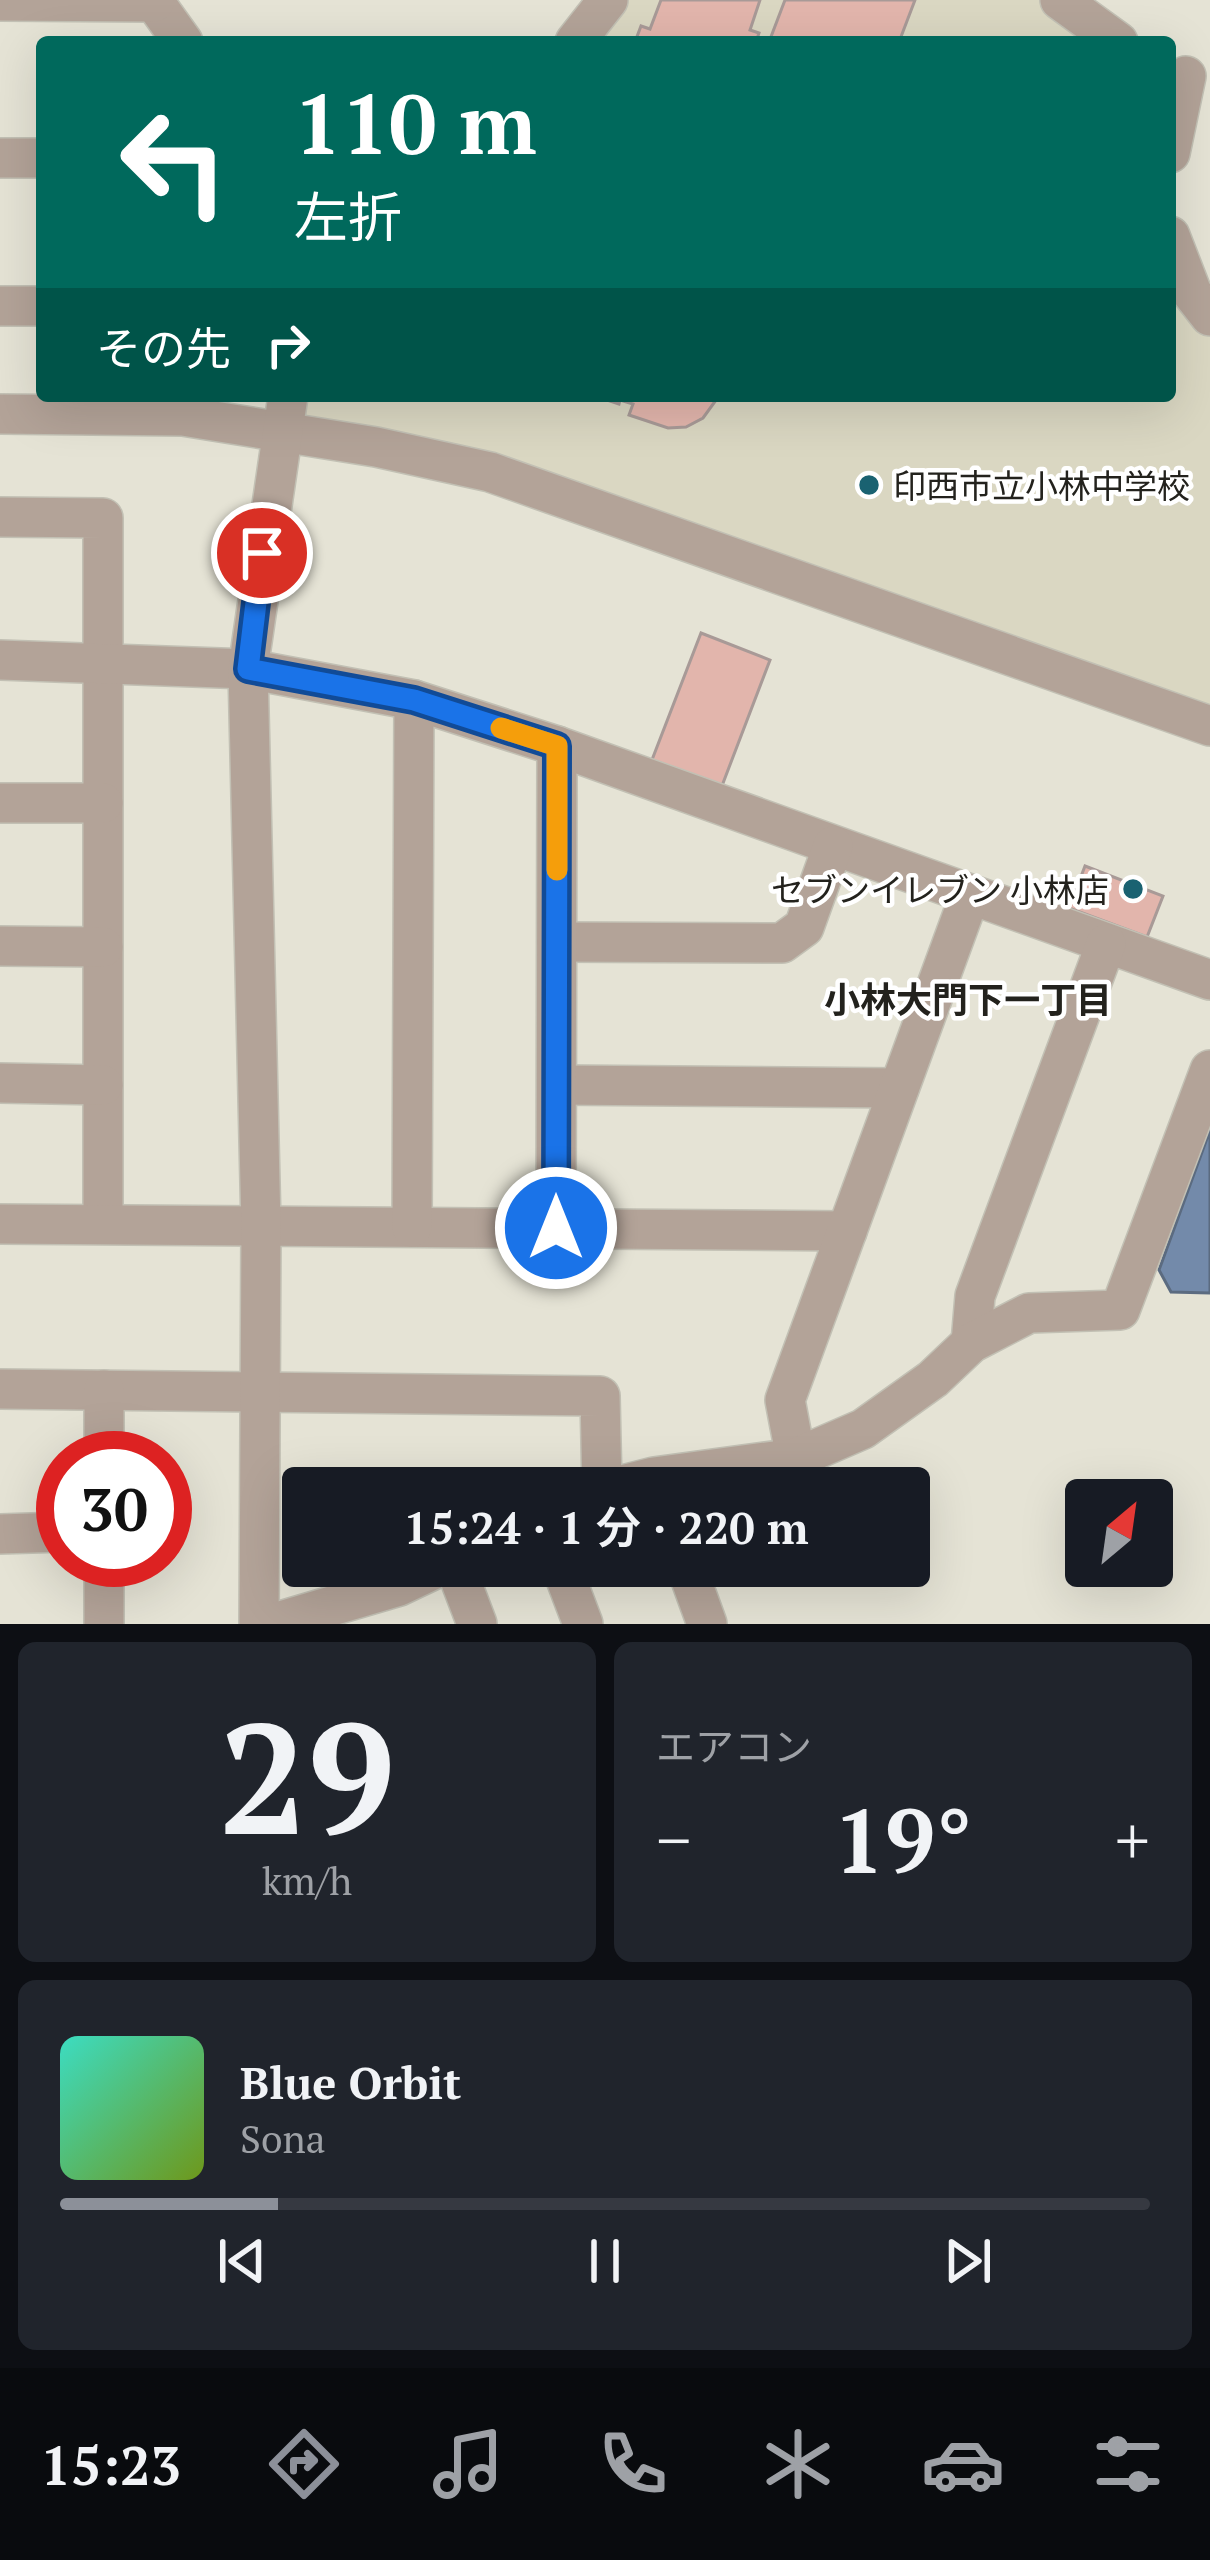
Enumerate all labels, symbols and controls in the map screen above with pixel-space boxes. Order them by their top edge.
text: 110 m [294,67,537,178]
icon: left [96,84,252,240]
text: 左折 [294,181,402,252]
icon: right [255,312,321,378]
text: その先 [96,318,231,378]
place label: 印西市立小林中学校 [893,464,1190,507]
marker: 印西市立小林中学校 [856,472,882,498]
pin [211,502,313,604]
icon: arrive [229,520,295,586]
place label: セブンイレブン 小林店 [771,868,1109,911]
marker: セブンイレブン 小林店 [1120,876,1146,902]
district label: 小林大門下一丁目 [824,976,1112,1023]
position arrow [493,1165,619,1291]
speed limit sign: 30 [36,1431,192,1587]
north arrow [1065,1479,1173,1587]
map controls [1065,1479,1173,1587]
text: 15:24 · 1 分 · 220 m [404,1497,808,1557]
text: 29 [219,1672,395,1879]
text: エアコン [656,1720,812,1772]
text: 19° [834,1779,972,1899]
text: − [656,1795,691,1883]
text: + [1115,1795,1150,1883]
text: km/h [262,1854,352,1906]
text: Blue Orbit [240,2052,461,2112]
text: Sona [240,2112,325,2164]
icon: previous [209,2228,275,2294]
icon: pause [572,2228,638,2294]
icon: next [935,2228,1001,2294]
icon: directions [262,2422,346,2506]
icon: music [426,2422,510,2506]
icon: phone [591,2422,675,2506]
icon: climate [756,2422,840,2506]
icon: car [921,2422,1005,2506]
icon: filters [1086,2422,1170,2506]
text: 15:23 [40,2429,181,2500]

